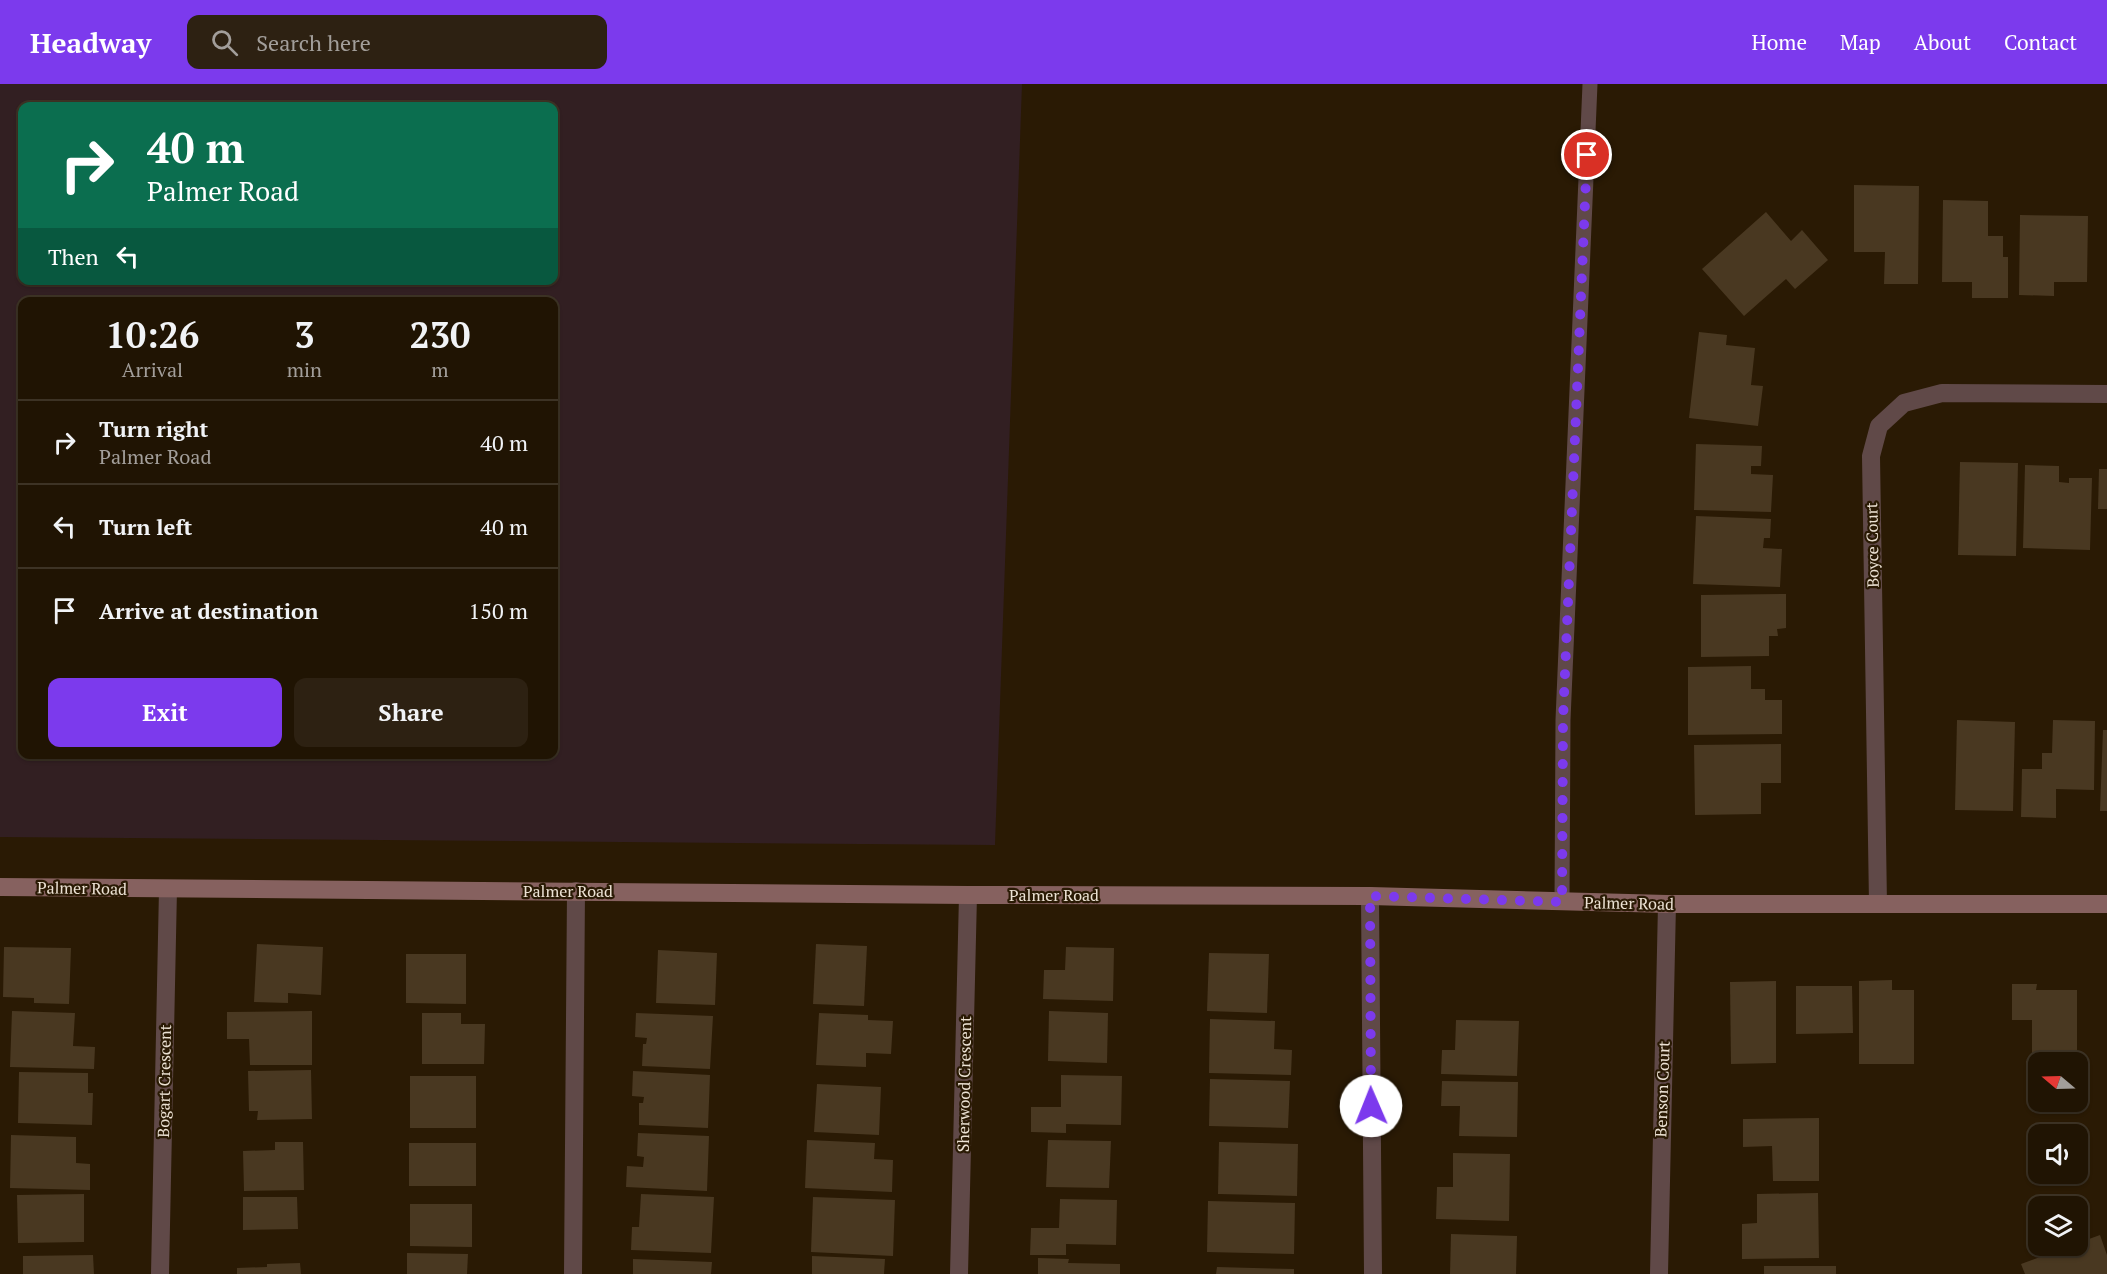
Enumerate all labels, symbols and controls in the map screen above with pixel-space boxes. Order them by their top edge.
search box [187,15,607,69]
text: Headway [30,24,151,61]
icon: search [208,26,241,59]
text: Search here [256,28,371,57]
text: Home [1751,28,1807,56]
text: Map [1840,28,1881,56]
text: About [1914,28,1971,56]
text: Contact [2004,28,2077,56]
text: 40 m [147,119,245,175]
icon: right [48,126,126,204]
pin [1561,129,1612,180]
icon: arrive [1570,138,1603,171]
text: Palmer Road [147,173,299,209]
icon: left [111,240,144,273]
text: Then [48,242,99,271]
text: 10:26 [106,311,199,358]
text: 3 [294,311,315,358]
text: 230 [409,311,470,358]
text: Arrival [122,356,183,383]
text: min [287,356,322,383]
text: m [431,356,449,383]
text: Turn right [99,414,208,443]
icon: right [48,426,81,459]
text: 40 m [480,428,528,457]
text: Palmer Road [99,443,212,470]
street label: Boyce Court [1860,502,1884,588]
icon: left [48,510,81,543]
text: Turn left [99,512,192,541]
text: 40 m [480,512,528,541]
icon: arrive [48,594,81,627]
text: Arrive at destination [99,596,318,625]
text: 150 m [468,596,528,625]
button: Exit [48,678,282,747]
button: Share [294,678,528,747]
street label: Palmer Road [37,876,127,900]
street label: Palmer Road [523,880,613,902]
street label: Palmer Road [1009,884,1099,906]
street label: Palmer Road [1584,891,1674,915]
street label: Sherwood Crescent [952,1016,976,1152]
street label: Bogart Crescent [152,1024,176,1138]
street label: Benson Court [1649,1040,1675,1138]
north arrow [2028,1052,2088,1112]
map controls [2028,1052,2088,1256]
position arrow [1339,1074,1403,1138]
button: sound [2028,1124,2088,1184]
button: layers [2028,1196,2088,1256]

